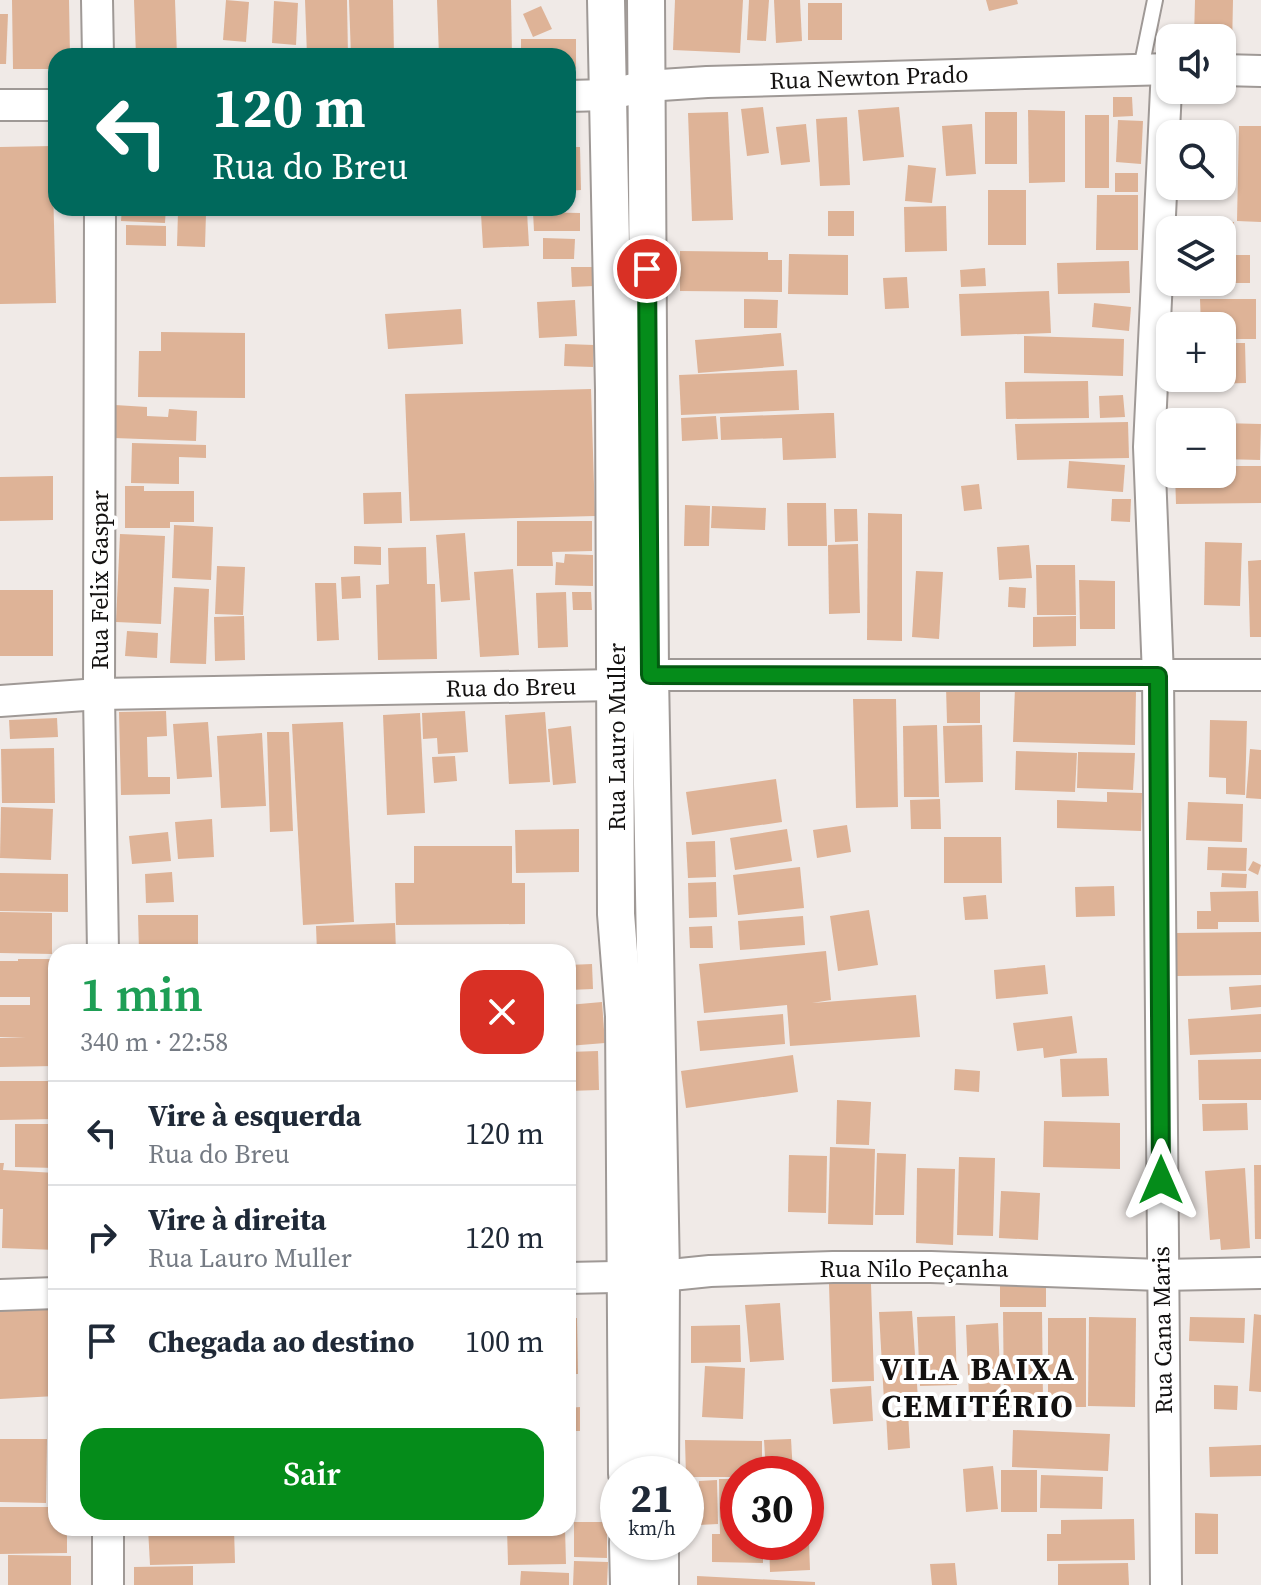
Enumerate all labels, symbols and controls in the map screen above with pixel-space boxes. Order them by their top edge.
map controls [1156,24,1236,488]
button: sound [1156,24,1236,104]
street label: Rua Newton Prado [769,57,969,97]
text: 120 m [212,69,366,146]
icon: left [80,80,184,184]
button: search [1156,120,1236,200]
text: Rua do Breu [212,142,408,191]
button: layers [1156,216,1236,296]
pin [613,235,681,303]
icon: arrive [625,247,669,291]
button: + [1156,312,1236,392]
button: − [1156,408,1236,488]
street label: Rua Felix Gaspar [83,490,116,670]
street label: Rua Lauro Muller [600,643,633,831]
street label: Rua do Breu [445,669,577,705]
text: 1 min [80,961,203,1027]
button: close [460,970,544,1054]
text: 340 m · 22:58 [80,1024,228,1060]
text: Vire à esquerda [148,1095,361,1136]
icon: left [80,1111,124,1155]
text: 120 m [465,1113,544,1154]
text: Rua do Breu [148,1136,290,1172]
position arrow [1119,1138,1203,1222]
text: Vire à direita [148,1199,327,1240]
icon: right [80,1215,124,1259]
text: 120 m [465,1217,544,1258]
text: Rua Lauro Muller [148,1240,352,1276]
street label: Rua Cana Maris [1144,1246,1180,1414]
street label: Rua Nilo Peçanha [820,1252,1009,1285]
icon: arrive [80,1319,124,1363]
text: Chegada ao destino [148,1321,414,1362]
text: 100 m [465,1321,544,1362]
district label: VILA BAIXA CEMITÉRIO [880,1347,1076,1428]
button: Sair [80,1428,544,1520]
speed limit sign: 30 [720,1456,824,1560]
text: 21 [630,1471,674,1525]
text: km/h [628,1514,676,1542]

